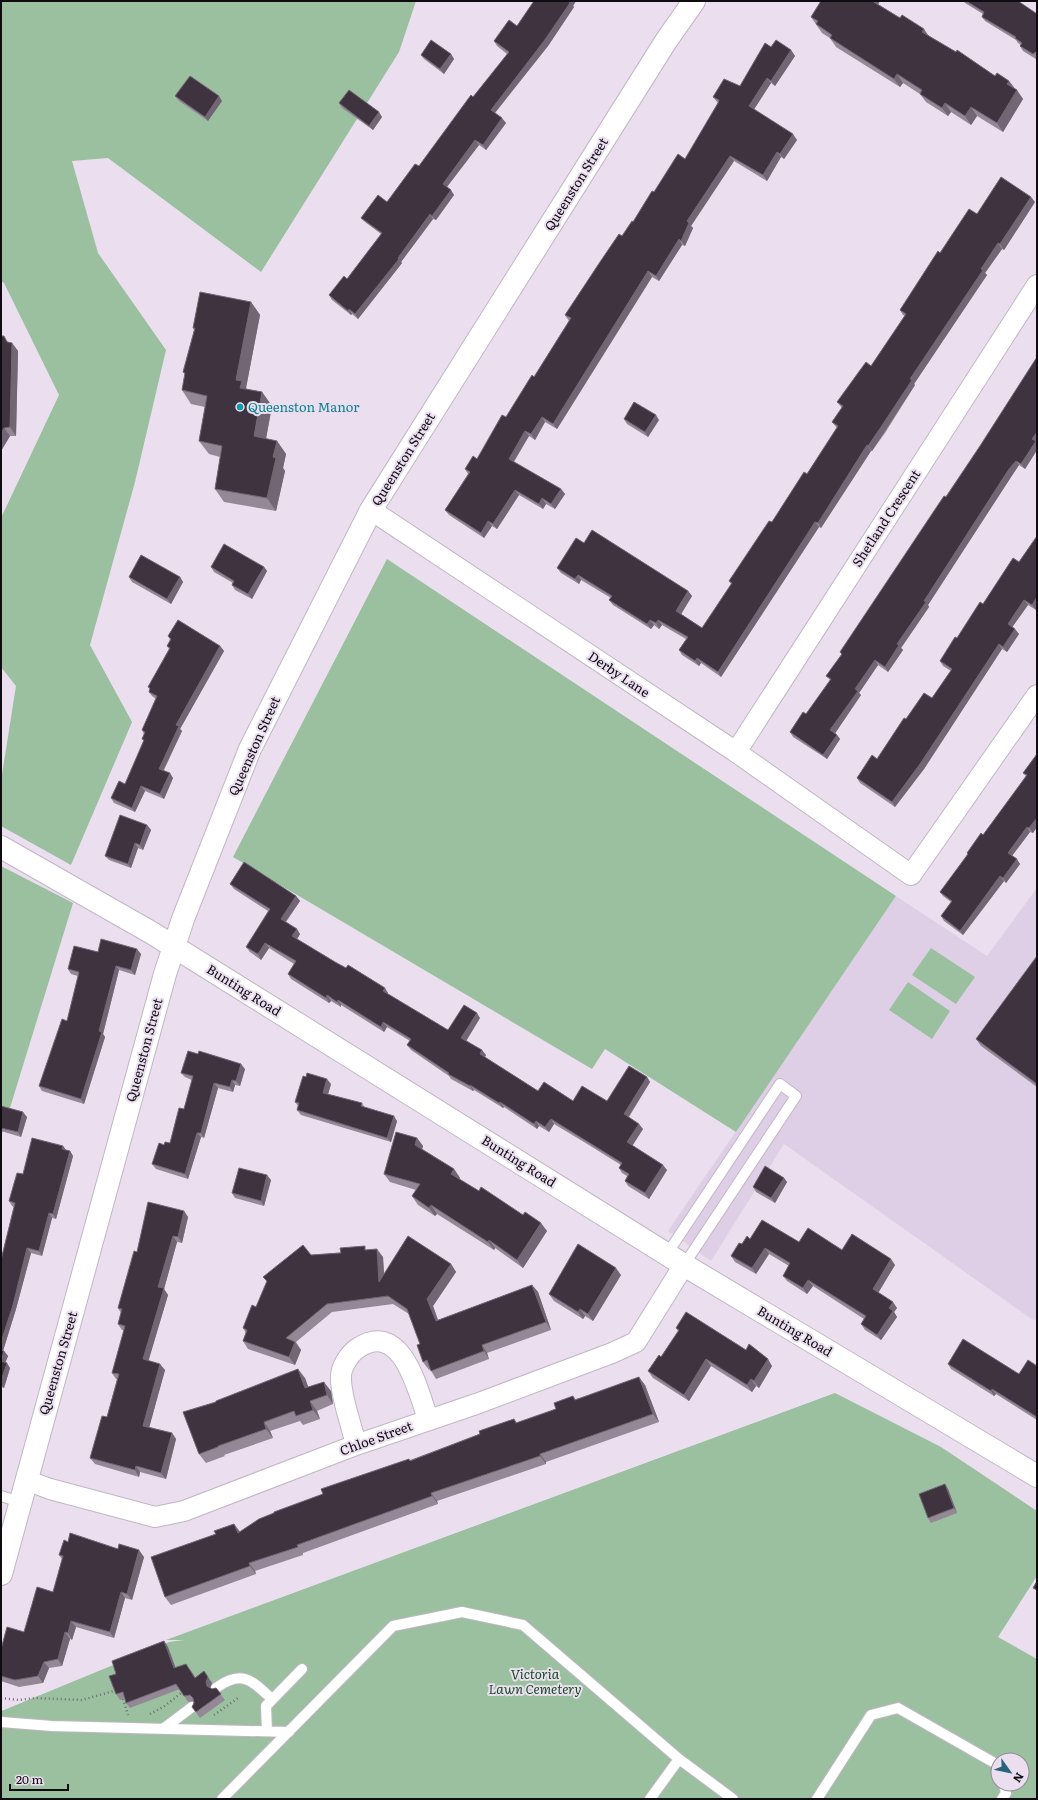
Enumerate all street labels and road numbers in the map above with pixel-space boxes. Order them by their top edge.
street label: Queenston Street [539,133,612,234]
street label: Queenston Street [366,408,439,509]
street label: Shetland Crescent [847,465,925,570]
street label: Derby Lane [585,646,654,701]
street label: Queenston Street [223,692,284,798]
street label: Bunting Road [203,959,285,1020]
street label: Queenston Street [121,995,167,1104]
street label: Bunting Road [478,1130,560,1191]
street label: Bunting Road [754,1301,836,1361]
street label: Queenston Street [34,1308,82,1417]
street label: Chloe Street [337,1415,415,1459]

